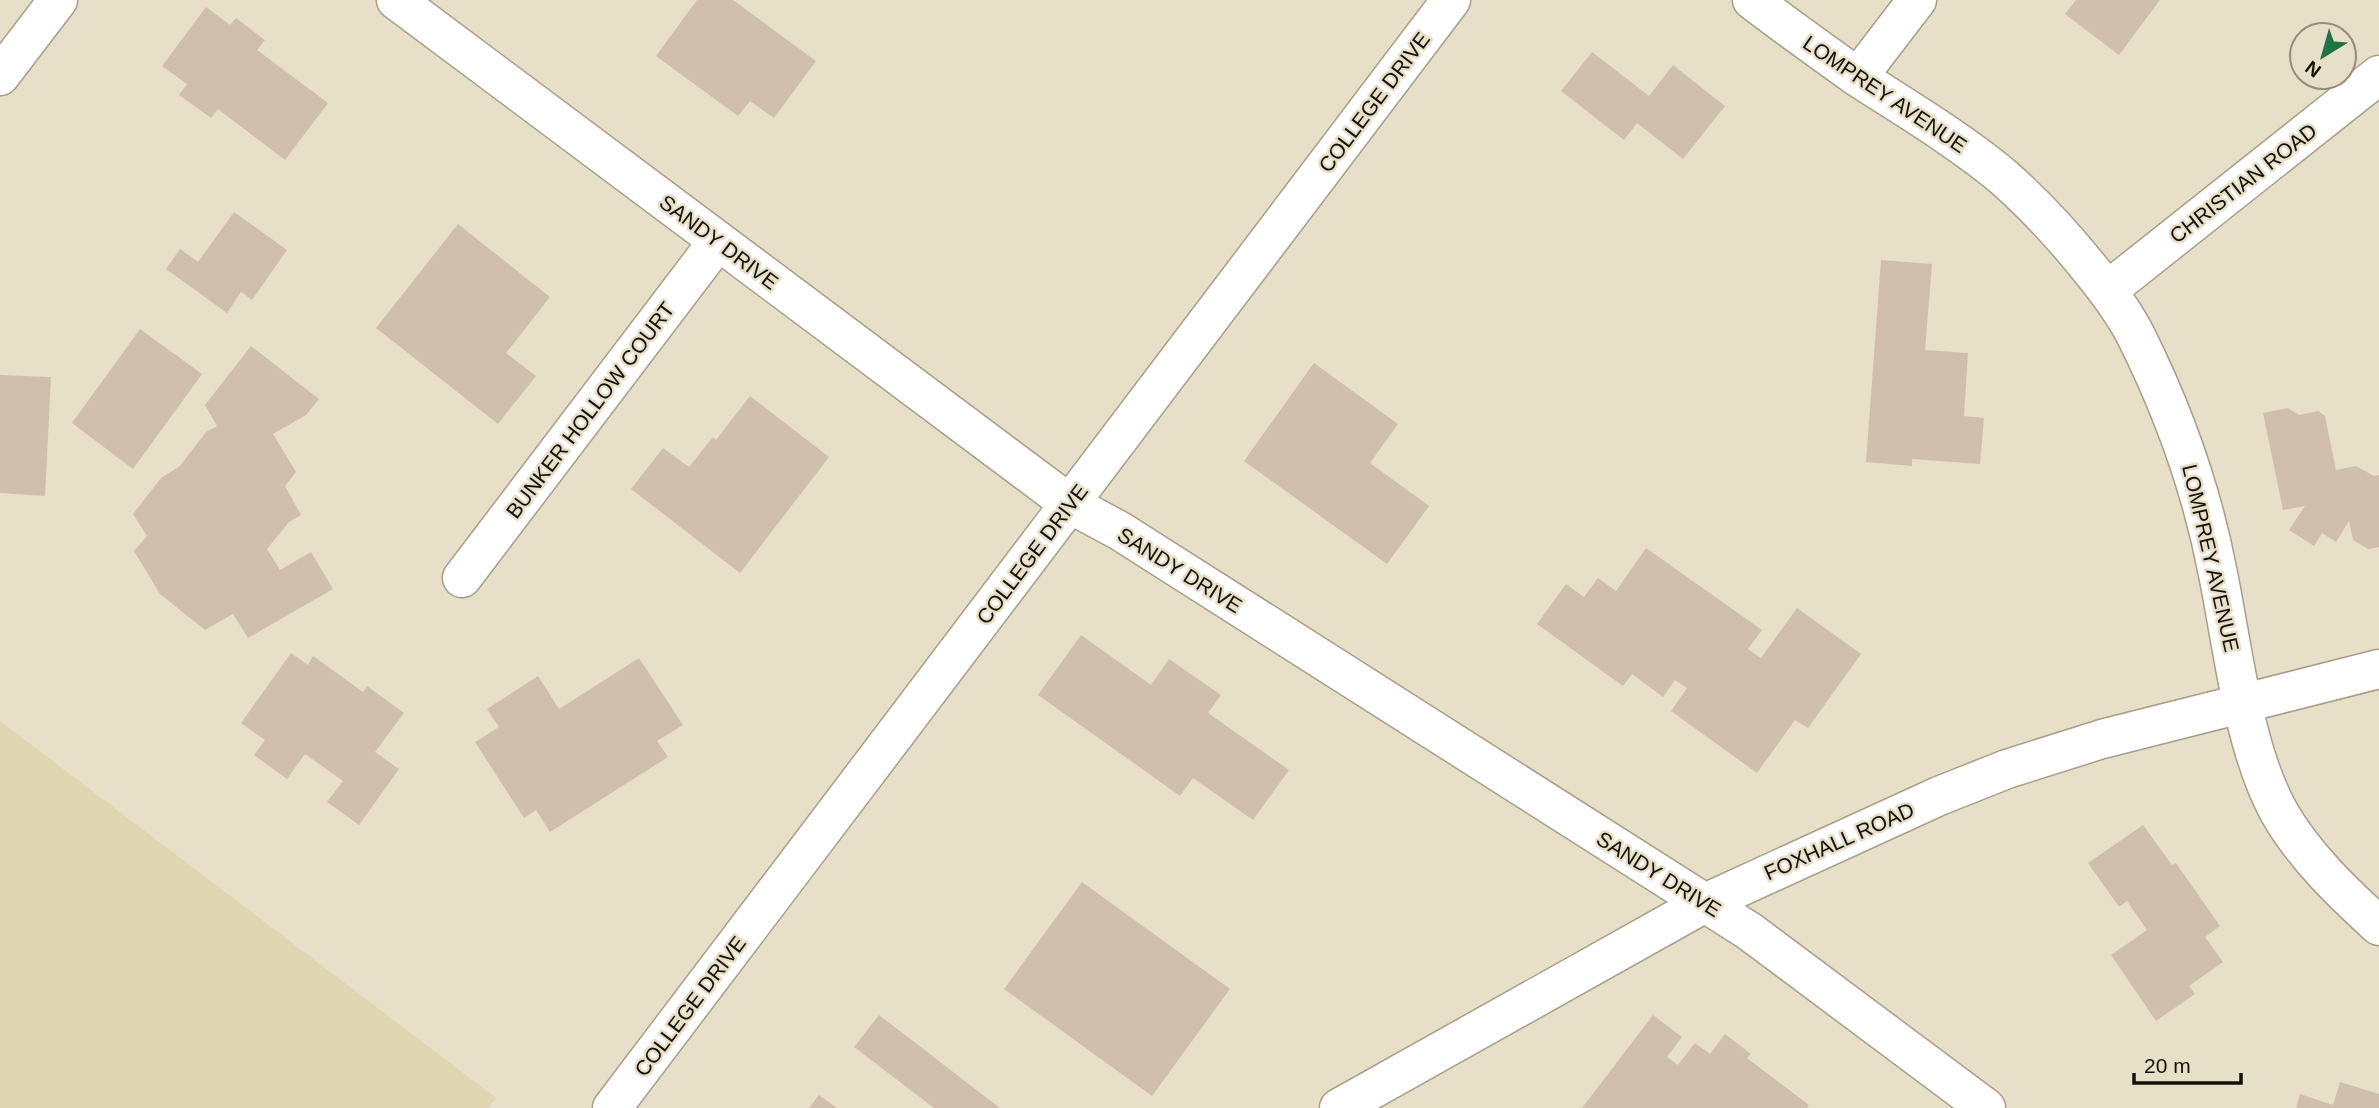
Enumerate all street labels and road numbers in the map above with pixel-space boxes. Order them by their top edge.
street label: COLLEGE DRIVE [1314,28,1434,176]
street label: LOMPREY AVENUE [1799,31,1971,157]
street label: CHRISTIAN ROAD [2165,119,2321,247]
street label: SANDY DRIVE [655,190,783,294]
street label: BUNKER HOLLOW COURT [501,297,679,523]
street label: LOMPREY AVENUE [2178,462,2244,654]
street label: COLLEGE DRIVE [972,480,1092,628]
street label: SANDY DRIVE [1114,523,1246,617]
street label: FOXHALL ROAD [1761,798,1917,884]
street label: SANDY DRIVE [1593,827,1725,921]
street label: COLLEGE DRIVE [630,932,750,1080]

